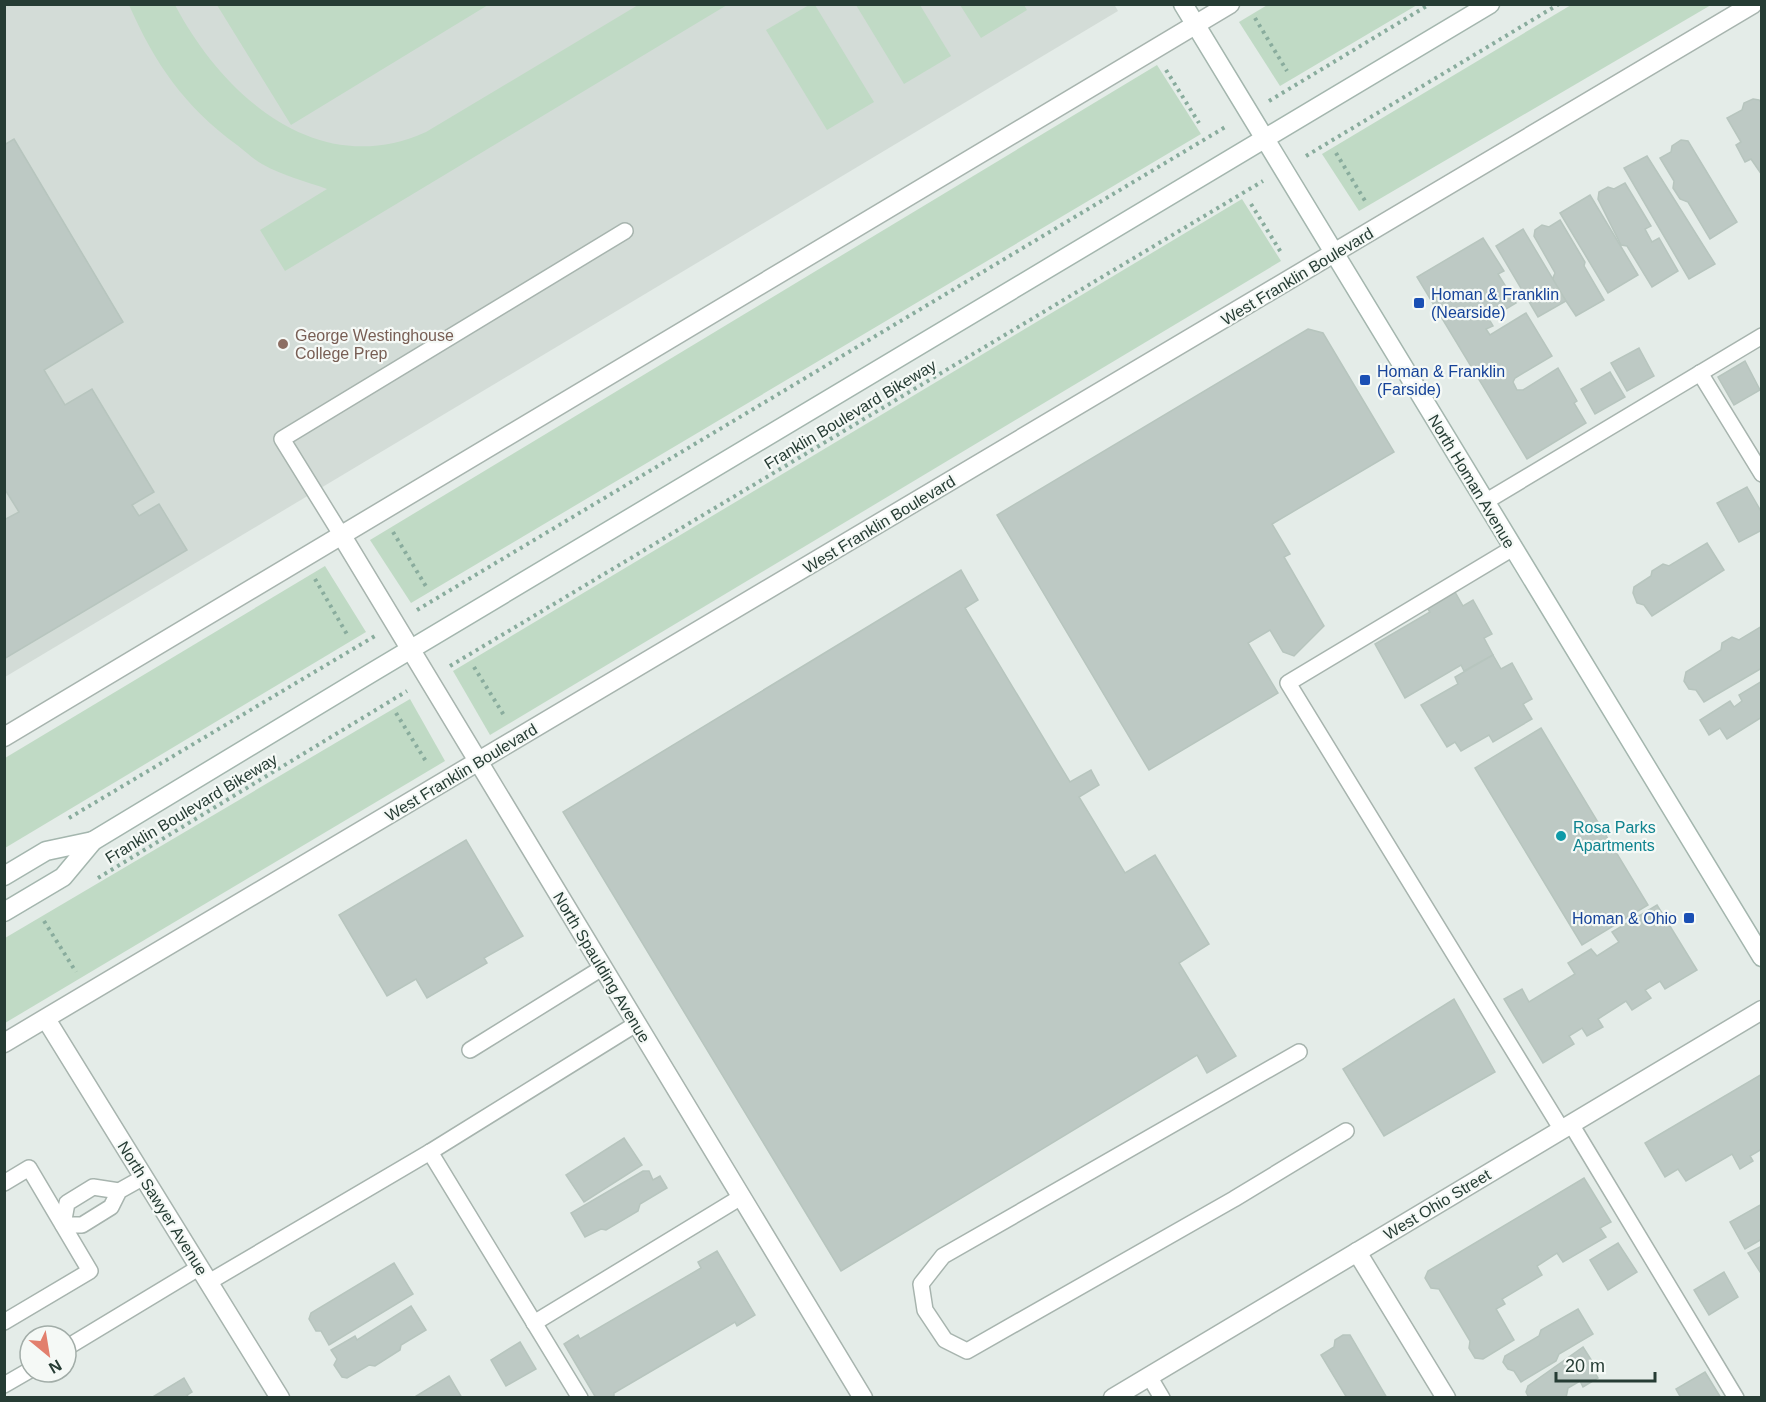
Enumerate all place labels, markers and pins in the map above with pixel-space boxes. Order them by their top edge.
place label: Homan & Franklin (Nearside) [1431,286,1559,321]
marker: Homan & Franklin (Nearside) [1412,296,1426,310]
place label: George Westinghouse College Prep [295,327,454,362]
marker: George Westinghouse College Prep [276,337,290,351]
place label: Homan & Franklin (Farside) [1377,363,1505,398]
marker: Homan & Franklin (Farside) [1358,373,1372,387]
place label: Rosa Parks Apartments [1573,819,1656,854]
marker: Rosa Parks Apartments [1554,829,1568,843]
place label: Homan & Ohio [1572,910,1677,927]
marker: Homan & Ohio [1682,911,1696,925]

